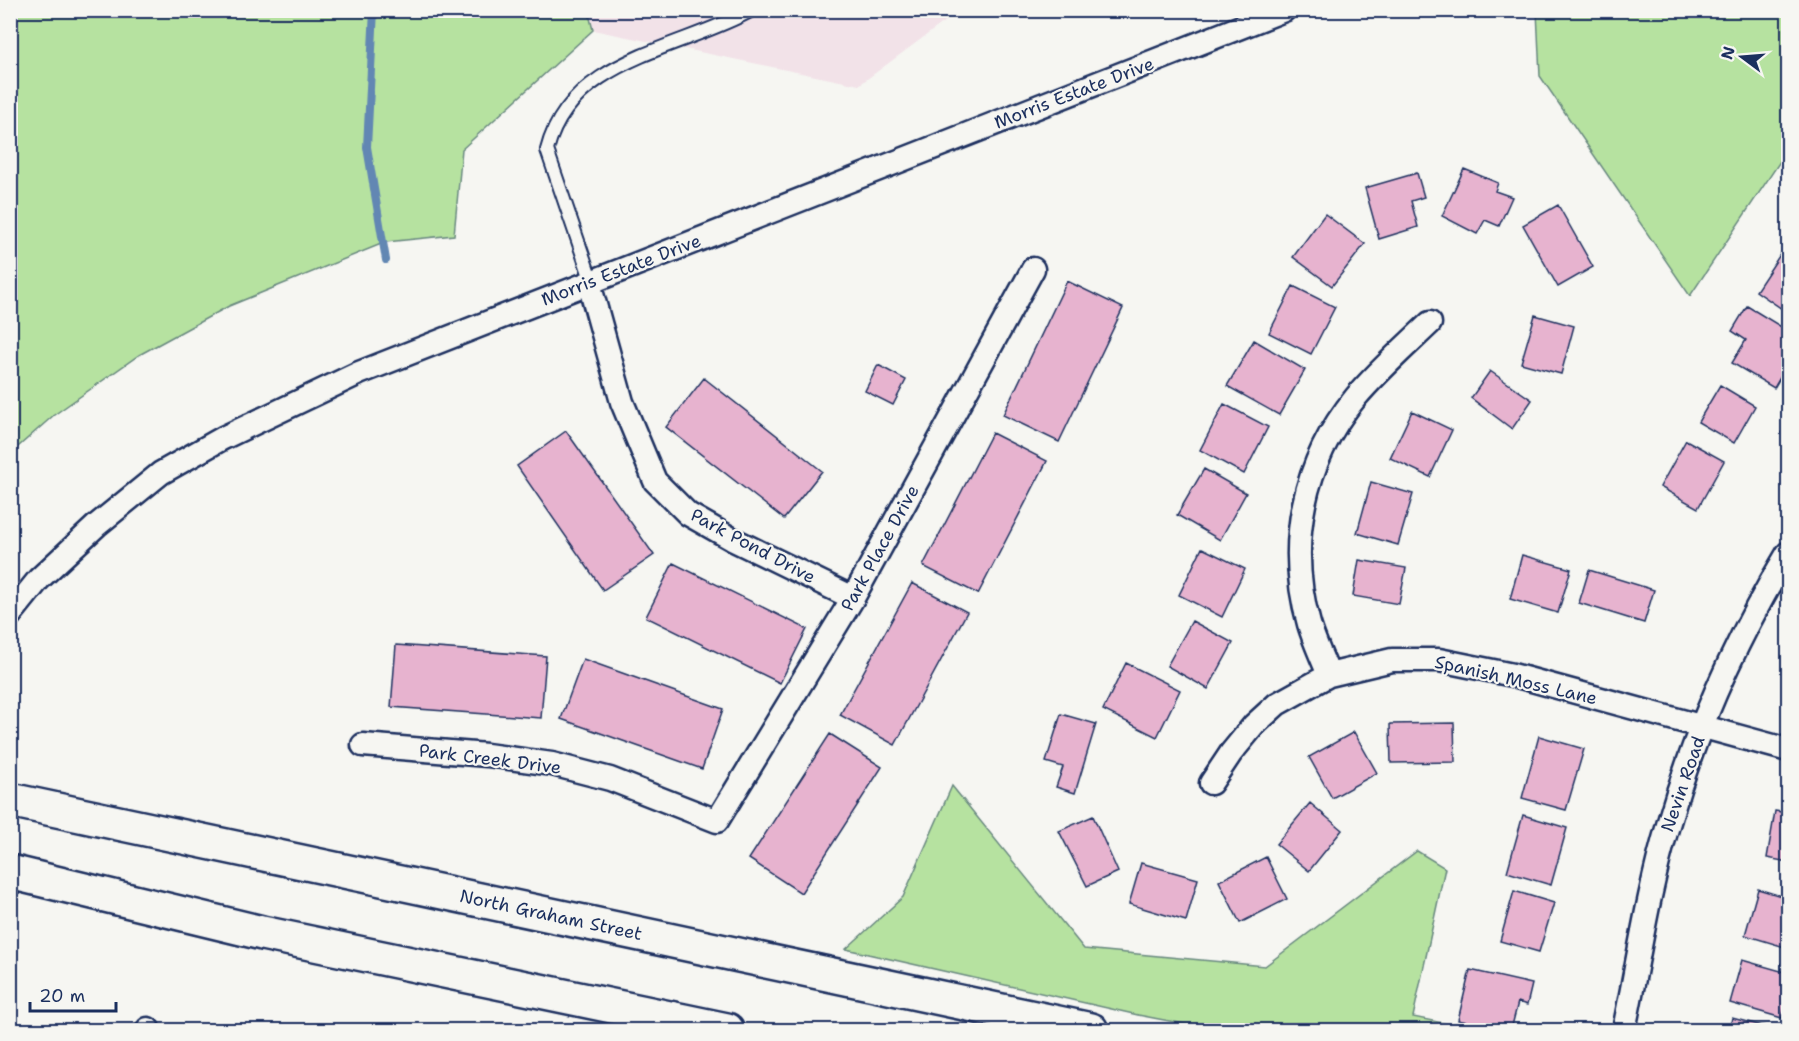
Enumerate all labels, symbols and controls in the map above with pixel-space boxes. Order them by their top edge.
north arrow [1712,27,1772,87]
text: N [1716,44,1740,62]
street label: Morris Estate Drive [991,51,1157,135]
street label: Morris Estate Drive [538,228,704,312]
street label: Park Place Drive [835,481,925,615]
street label: Park Pond Drive [686,503,820,589]
street label: Spanish Moss Lane [1432,650,1600,710]
street label: Nevin Road [1655,733,1711,835]
street label: Park Creek Drive [417,738,563,780]
street label: North Graham Street [458,884,645,946]
scale bar [30,975,116,1013]
text: 20 m [39,984,85,1008]

